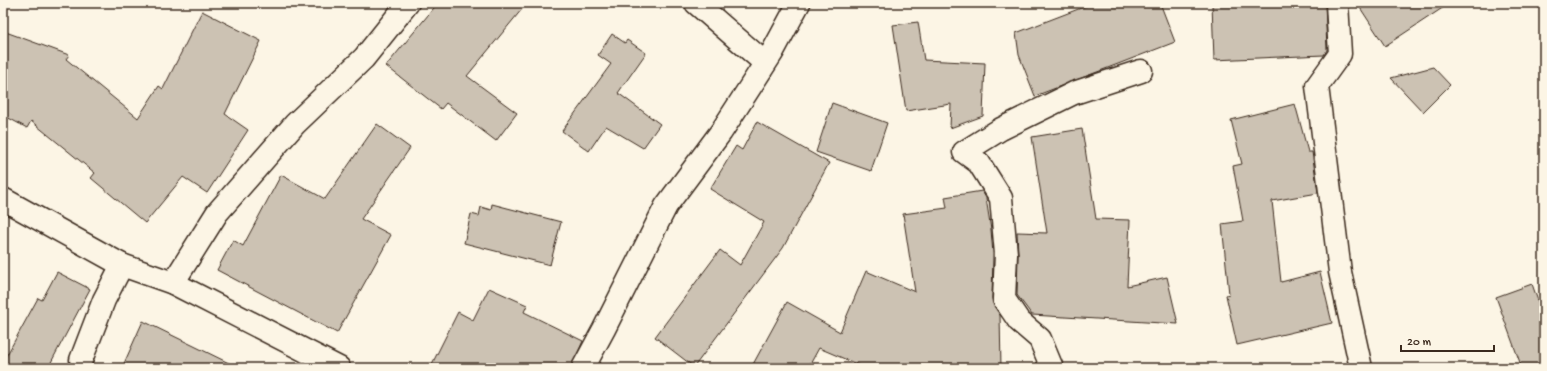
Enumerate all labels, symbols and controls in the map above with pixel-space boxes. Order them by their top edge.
scale bar [1401,327,1494,353]
text: 20 m [1407,336,1432,350]

